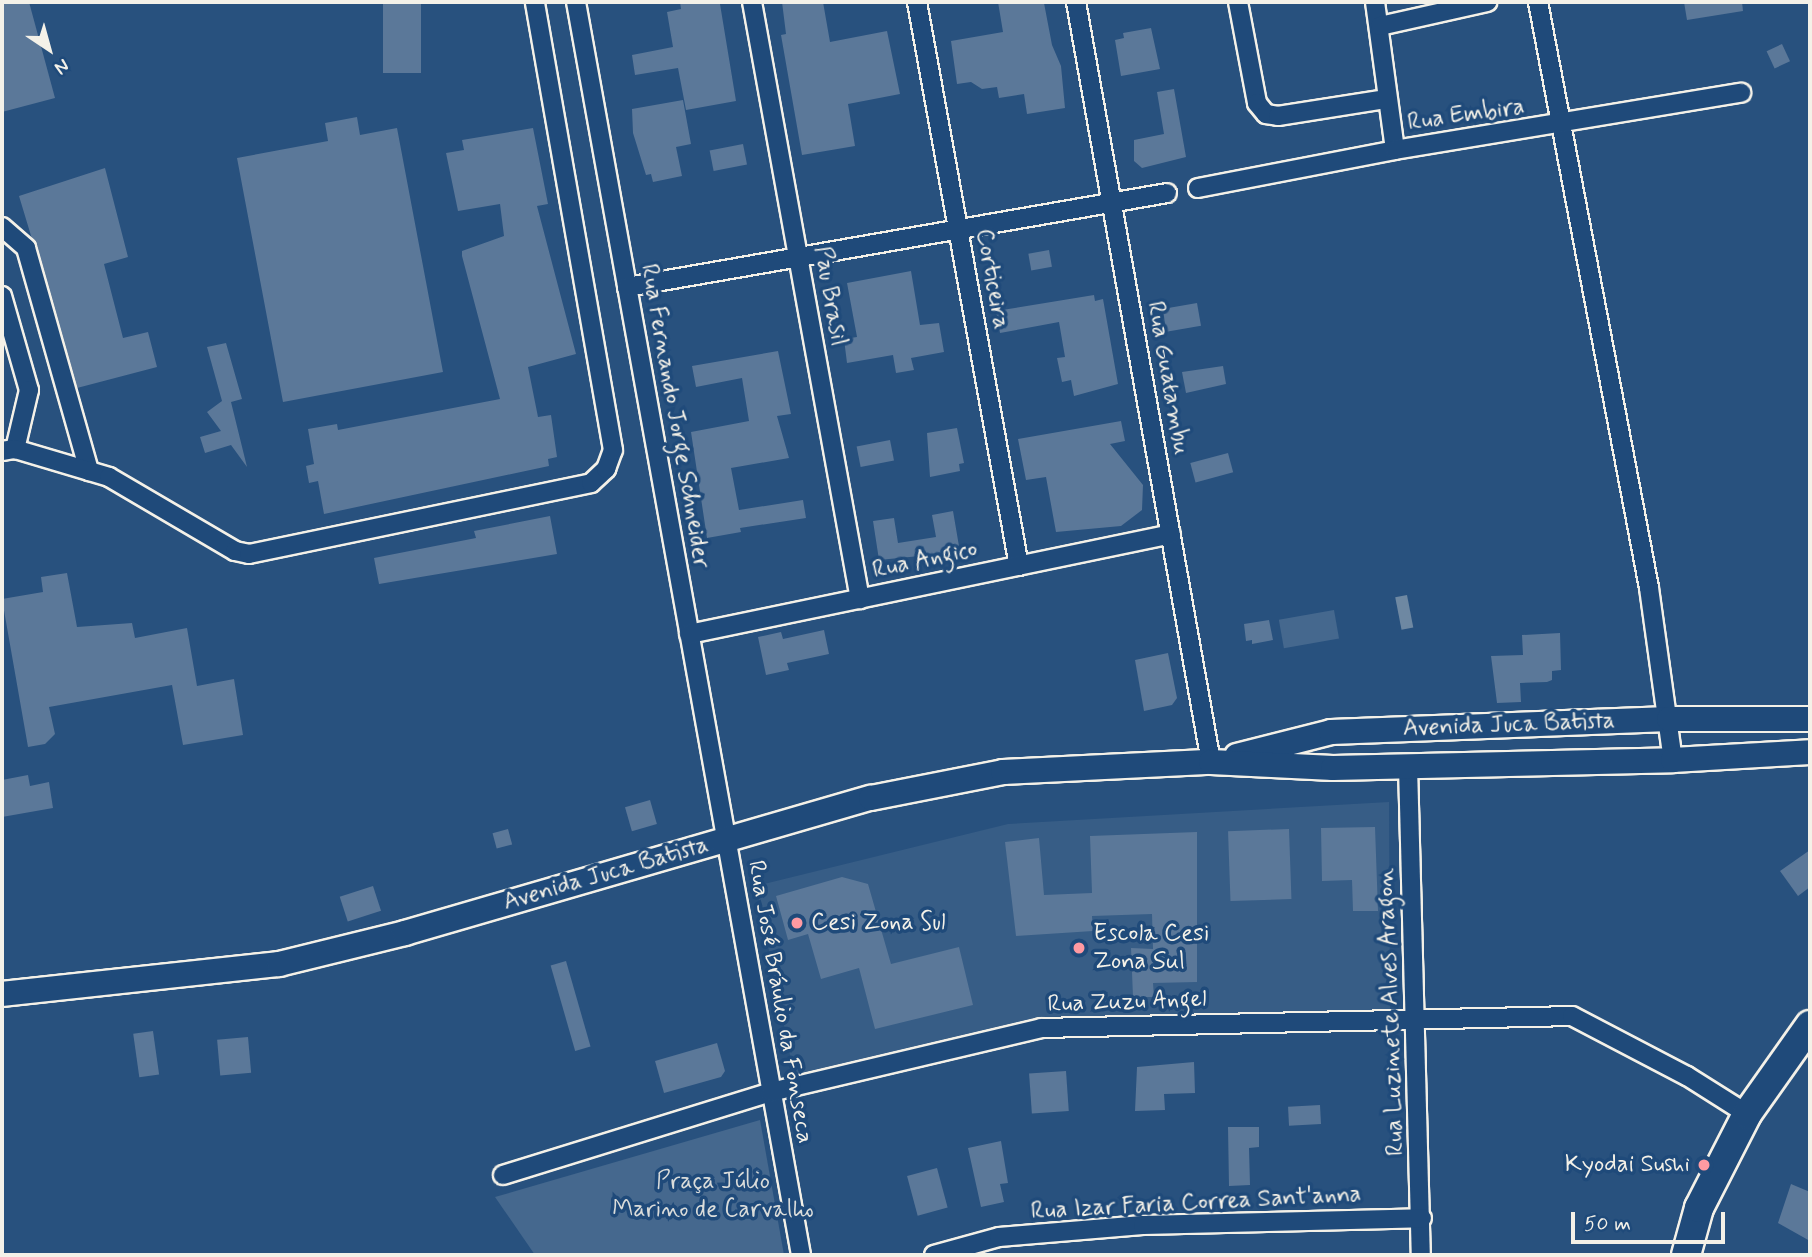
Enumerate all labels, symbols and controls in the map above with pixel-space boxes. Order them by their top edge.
north arrow [14,14,84,84]
text: N [49,53,74,80]
street label: Rua Embira [1404,92,1528,138]
street label: Corticeira [969,226,1015,332]
street label: Pau Brasil [807,245,853,347]
street label: Rua Fernando Jorge Schneider [634,263,716,569]
street label: Rua Guatambu [1141,301,1195,455]
street label: Rua Angico [870,535,980,585]
street label: Avenida Juca Batista [1403,707,1615,743]
street label: Avenida Juca Batista [500,831,712,917]
street label: Rua José Bráulio da Fonseca [741,861,819,1143]
street label: Rua Luzinete Alves Aragon [1372,870,1410,1154]
place label: Cesi Zona Sul [811,909,952,937]
marker: Cesi Zona Sul [789,915,805,931]
place label: Escola Cesi Zona Sul [1093,920,1209,976]
marker: Escola Cesi Zona Sul [1071,940,1087,956]
street label: Rua Zuzu Angel [1049,985,1205,1019]
place label: Kyodai Sushi [1565,1151,1690,1179]
marker: Kyodai Sushi [1696,1157,1712,1173]
park label: Praça Júlio Marino de Carvalho [613,1168,813,1224]
street label: Rua Izar Faria Correa Sant'anna [1025,1180,1367,1226]
scale bar [1574,1198,1728,1242]
text: 50 m [1584,1210,1631,1238]

